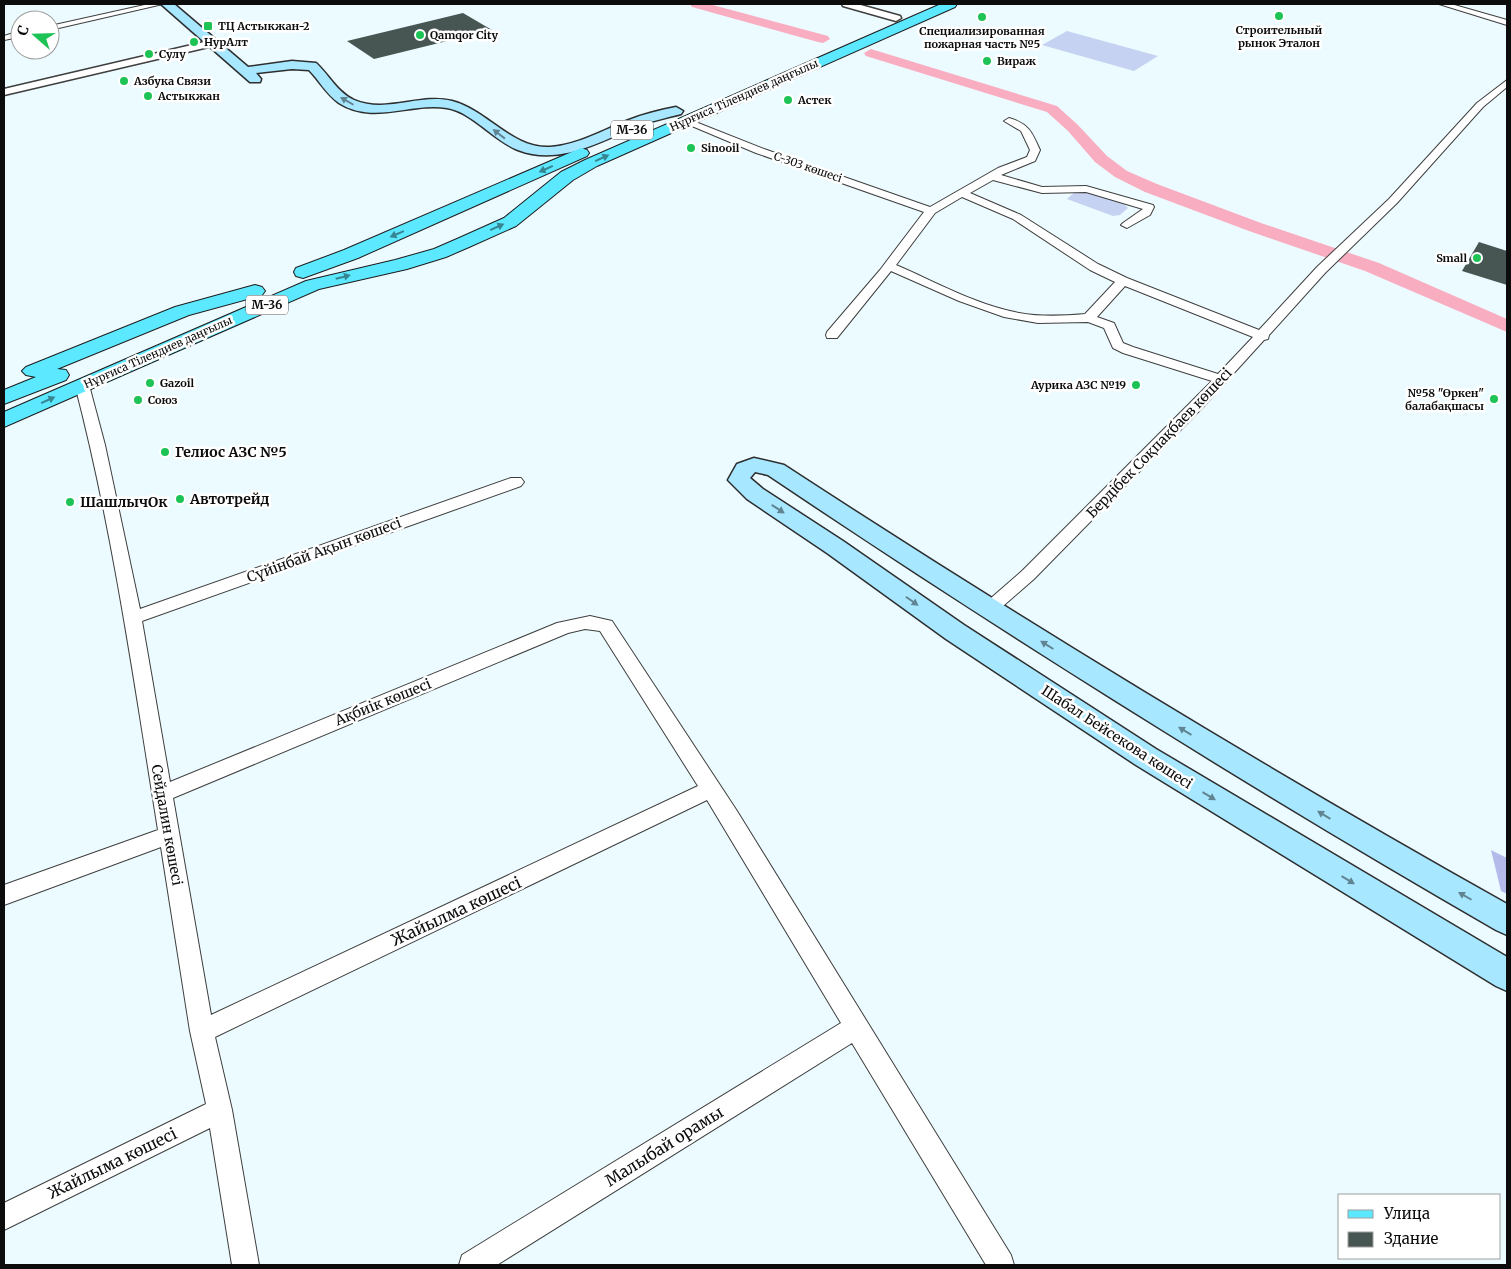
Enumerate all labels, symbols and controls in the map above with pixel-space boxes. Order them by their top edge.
north arrow [10,10,60,60]
marker: Строительный рынок Эталон [1273,10,1285,22]
marker: Специализированная пожарная часть №5 [976,11,988,23]
place label: ТЦ Астыкжан-2 [218,19,310,33]
marker: ТЦ Астыкжан-2 [202,20,214,32]
text: С [13,23,33,38]
place label: Строительный рынок Эталон [1236,23,1322,50]
place label: Специализированная пожарная часть №5 [919,24,1045,51]
place label: Qamqor City [430,28,498,42]
marker: Qamqor City [414,29,426,41]
place label: НурАлт [204,35,248,49]
marker: НурАлт [188,36,200,48]
place label: Сулу [159,47,186,61]
marker: Сулу [143,48,155,60]
place label: Вираж [997,54,1037,68]
marker: Вираж [981,55,993,67]
street label: Нұрғиса Тілендиев даңғылы [668,56,821,134]
place label: Азбука Связи [133,74,211,88]
marker: Азбука Связи [118,75,130,87]
place label: Астыкжан [157,89,220,103]
marker: Астыкжан [142,90,154,102]
place label: Астек [797,93,832,107]
marker: Астек [782,94,794,106]
one-way arrow [340,97,355,105]
road number: M-36 [611,120,653,140]
one-way arrow [493,129,506,140]
place label: Sinooil [701,141,740,155]
marker: Sinooil [685,142,697,154]
street label: С-303 көшесі [772,149,844,185]
one-way arrow [595,153,609,161]
one-way arrow [539,165,553,173]
one-way arrow [490,223,504,231]
one-way arrow [390,230,404,238]
place label: Small [1436,251,1467,265]
marker: Small [1471,252,1483,264]
one-way arrow [336,273,351,281]
road number: M-36 [246,296,288,314]
street label: Нұрғиса Тілендиев даңғылы [82,313,235,391]
street label: Бердібек Соқпақбаев көшесі [1082,364,1236,522]
place label: Gazoil [160,376,195,390]
marker: Gazoil [144,377,156,389]
place label: Аурика АЗС №19 [1030,378,1126,392]
marker: Аурика АЗС №19 [1130,379,1142,391]
place label: №58 "Өркен" балабақшасы [1405,386,1484,413]
place label: Союз [148,393,178,407]
marker: №58 "Өркен" балабақшасы [1488,393,1500,405]
marker: Союз [132,394,144,406]
one-way arrow [41,396,55,404]
place label: Гелиос АЗС №5 [175,443,287,461]
marker: Гелиос АЗС №5 [159,446,171,458]
place label: Автотрейд [189,490,270,508]
place label: ШашлычОк [80,493,168,511]
marker: Автотрейд [174,493,186,505]
marker: ШашлычОк [64,496,76,508]
one-way arrow [772,505,785,514]
street label: Сүйінбай Ақын көшесі [244,514,404,586]
one-way arrow [905,596,918,607]
one-way arrow [1040,641,1054,650]
street label: Ақбиік көшесі [331,674,434,730]
street label: Шабал Бейсекова көшесі [1038,681,1196,793]
one-way arrow [1179,726,1192,735]
street label: Сейдалин көшесі [148,763,187,887]
one-way arrow [1203,791,1216,800]
one-way arrow [1318,810,1331,819]
street label: Жайылма көшесі [388,872,524,950]
one-way arrow [1341,876,1355,885]
one-way arrow [1457,892,1472,900]
street label: Малыбай орамы [601,1101,727,1190]
street label: Жайлыма көшесі [44,1123,180,1203]
legend [1338,1194,1501,1259]
text: Улица [1383,1204,1430,1223]
text: Здание [1384,1229,1438,1248]

